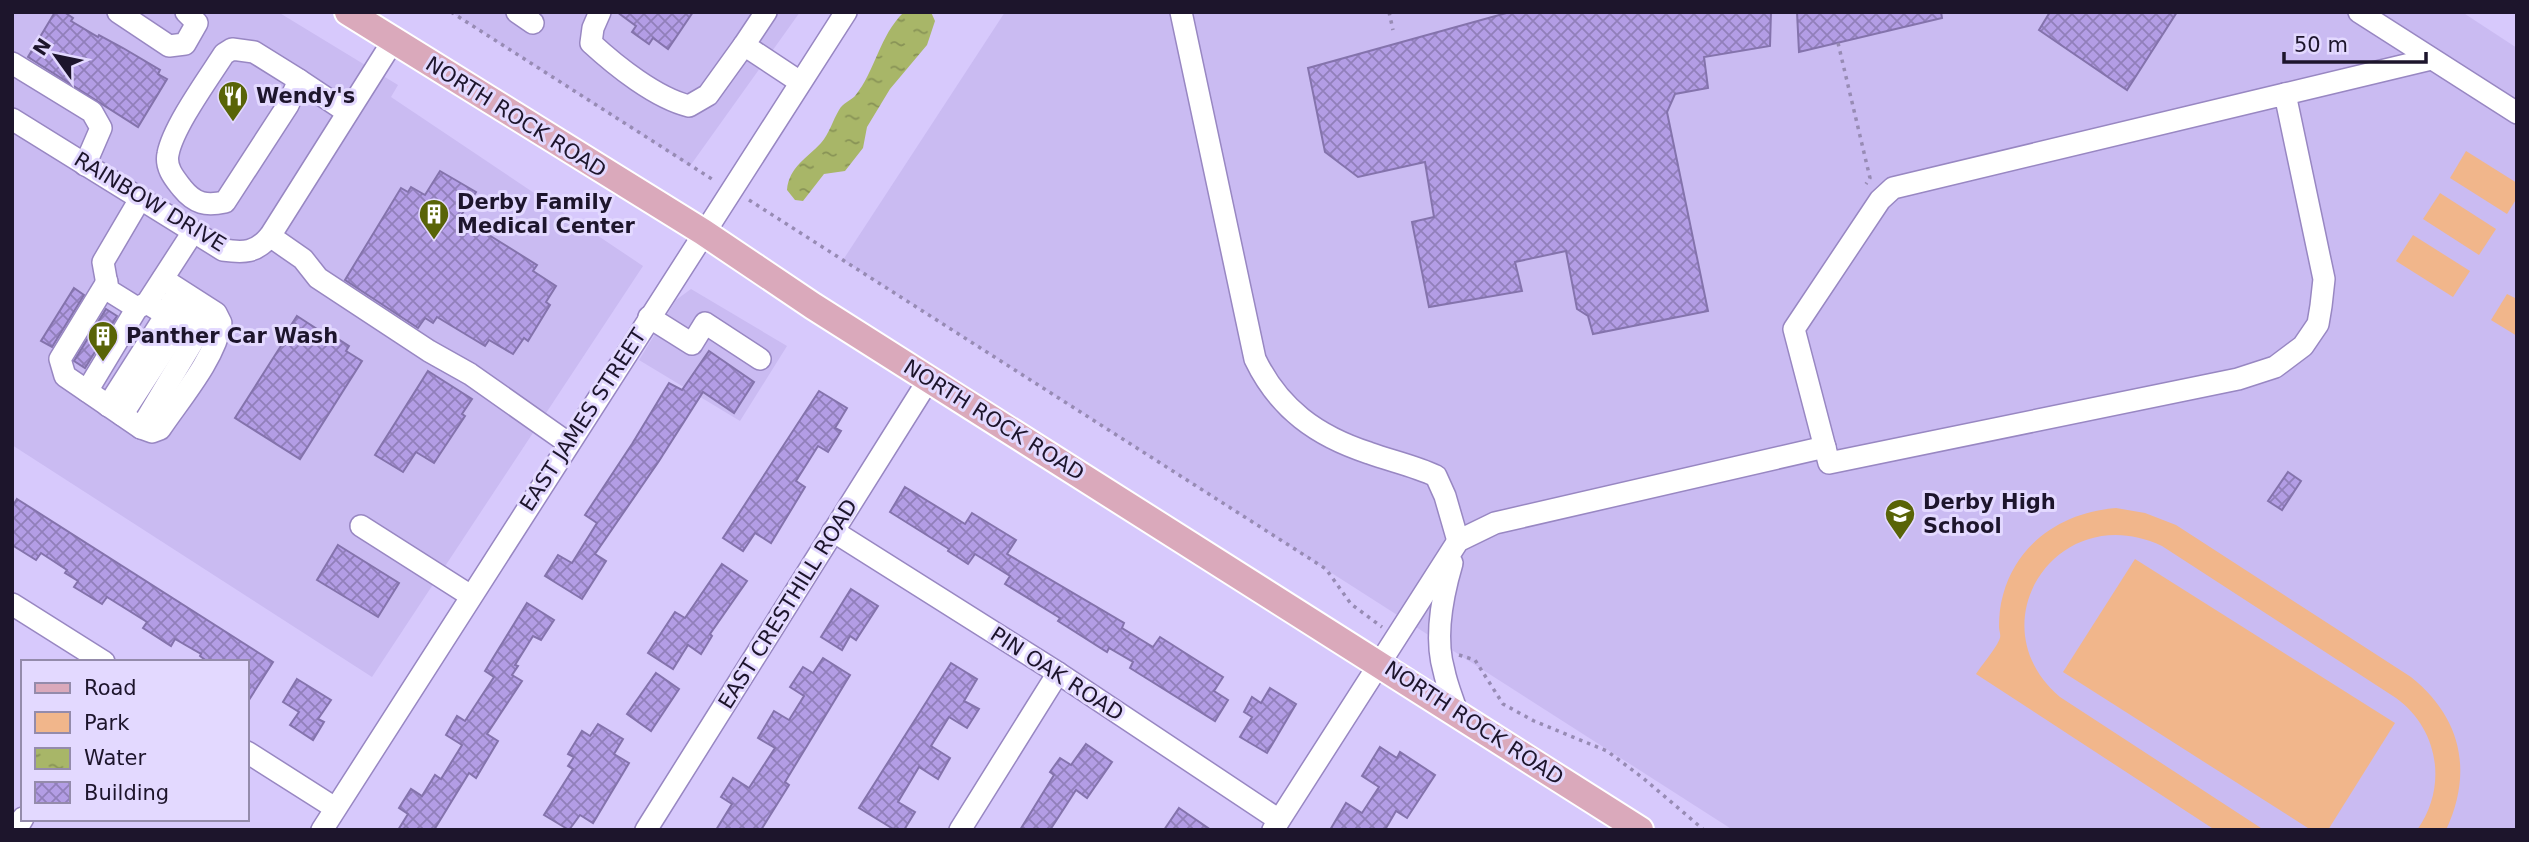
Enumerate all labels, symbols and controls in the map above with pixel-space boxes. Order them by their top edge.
north arrow [21,21,91,91]
scale bar [2284,21,2426,65]
text: 50 m [2294,33,2348,57]
text: N [28,34,55,59]
street label: NORTH ROCK ROAD [421,52,611,182]
restaurant icon: Wendy's [216,79,250,123]
place label: Wendy's [256,84,355,108]
street label: RAINBOW DRIVE [70,147,230,257]
place label: Derby Family Medical Center [457,190,635,238]
building icon: Derby Family Medical Center [417,197,451,241]
building icon: Panther Car Wash [86,319,120,363]
place label: Panther Car Wash [126,324,338,348]
street label: EAST JAMES STREET [515,324,651,516]
street label: NORTH ROCK ROAD [899,355,1089,485]
place label: Derby High School [1923,490,2056,538]
street label: EAST CRESTHILL ROAD [714,495,862,713]
school or university icon: Derby High School [1883,497,1917,541]
street label: PIN OAK ROAD [986,622,1128,726]
street label: NORTH ROCK ROAD [1380,656,1568,790]
legend [21,660,248,821]
text: Road [84,676,137,700]
text: Park [84,711,130,735]
text: Water [84,746,146,770]
text: Building [84,781,169,805]

